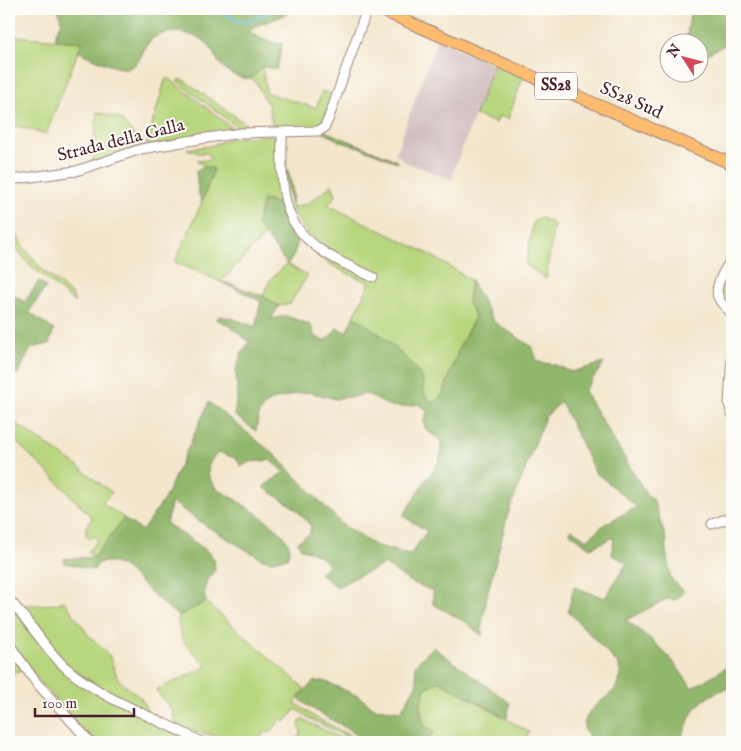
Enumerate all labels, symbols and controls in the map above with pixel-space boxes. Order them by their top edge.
north arrow [658,32,708,82]
text: N [663,41,685,62]
road number: SS28 [535,72,577,100]
street label: SS28 Sud [596,77,666,125]
street label: Strada della Galla [55,114,187,168]
scale bar [35,686,134,718]
text: 100 m [42,694,78,713]

